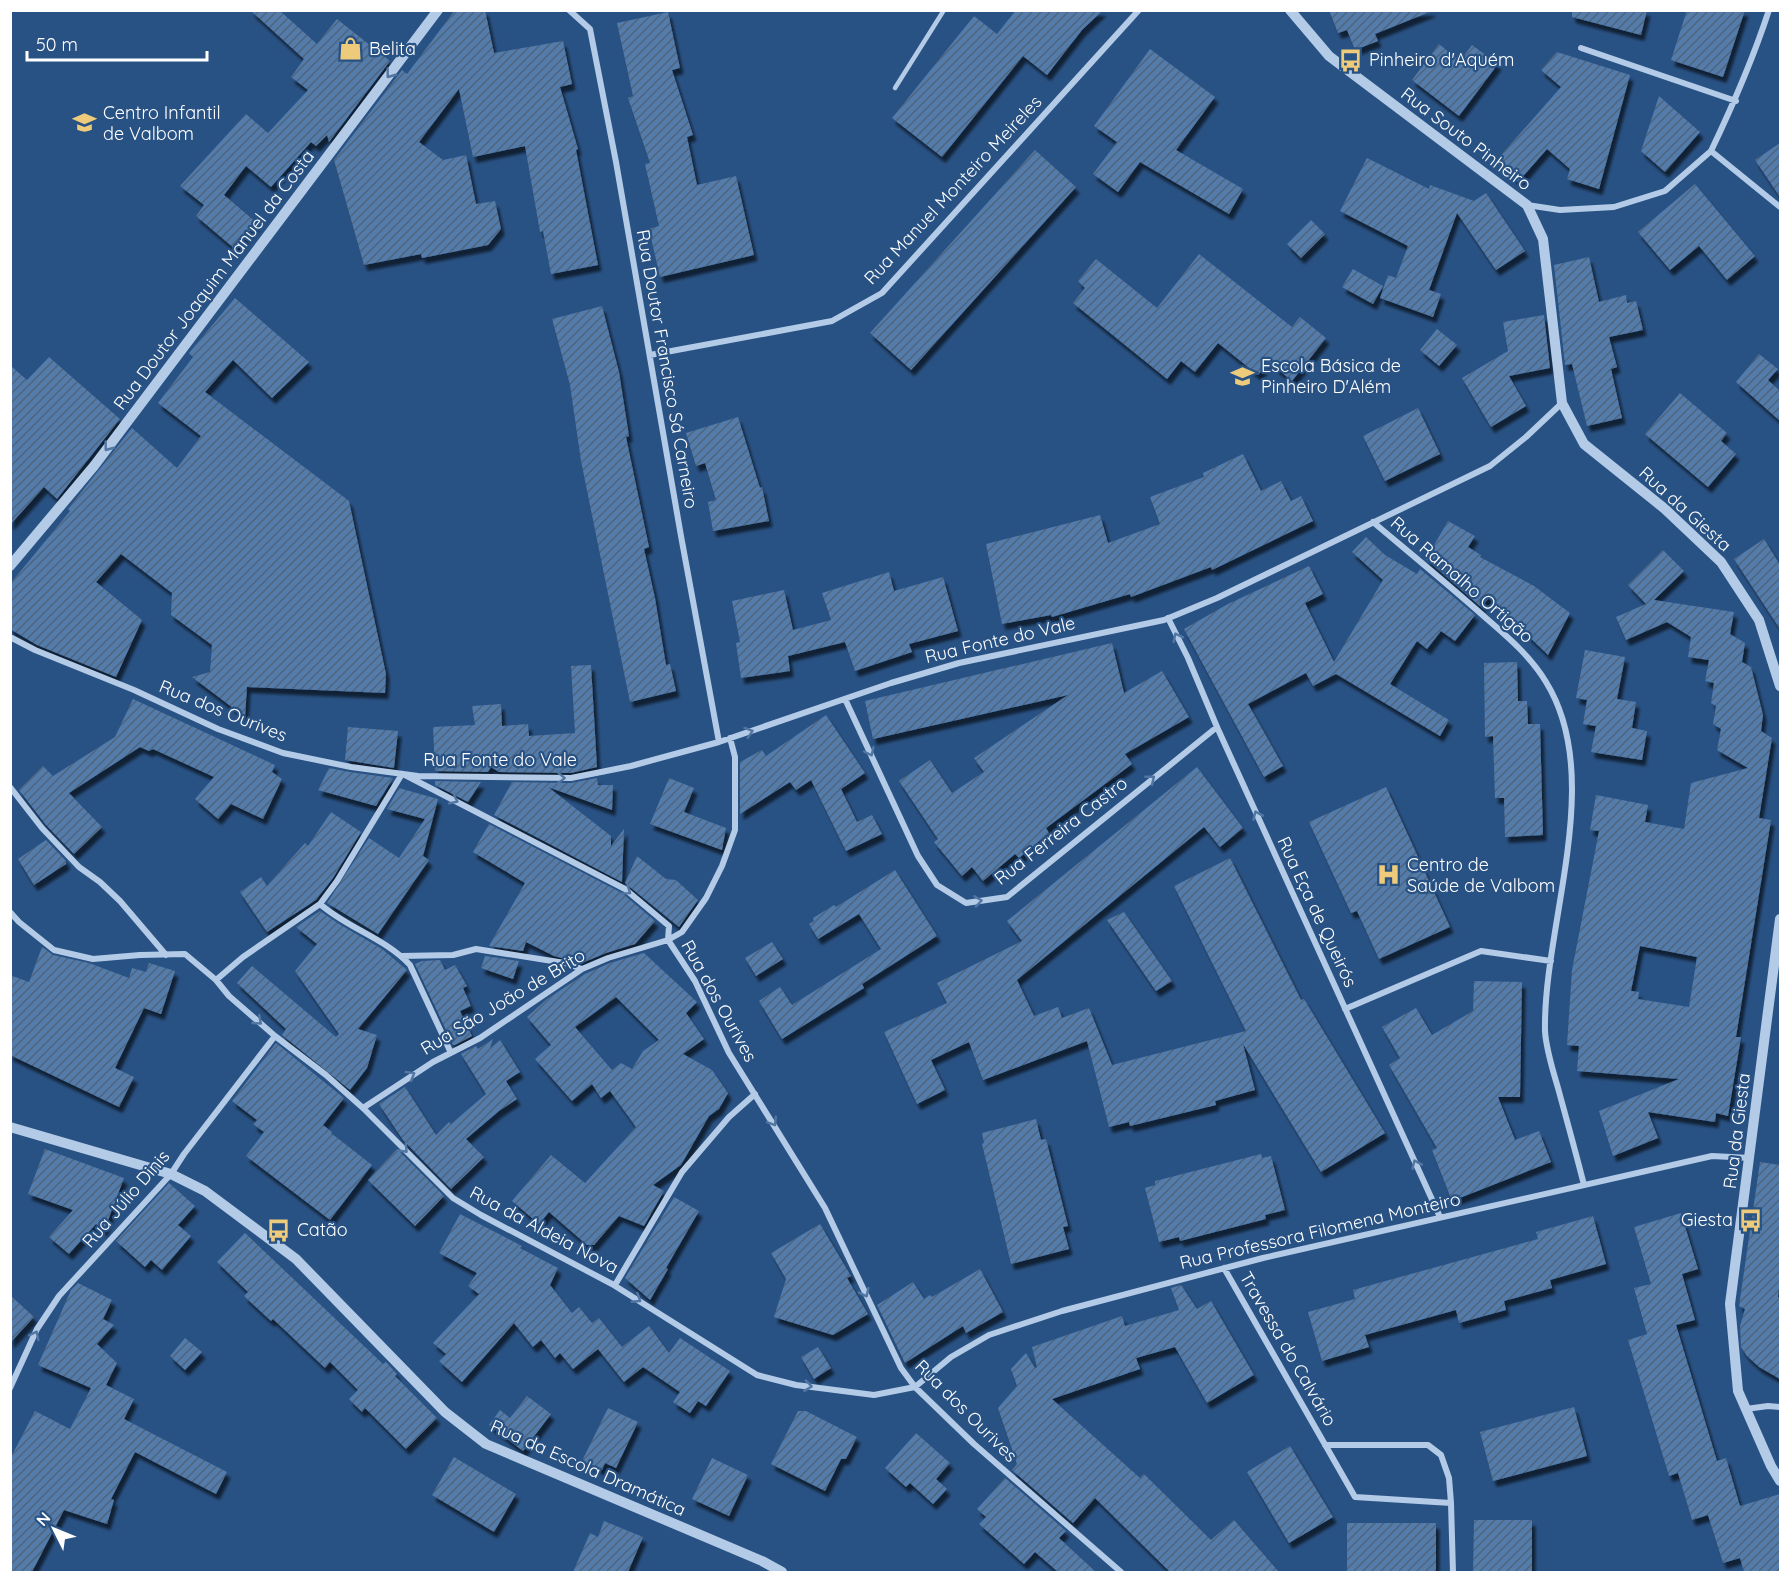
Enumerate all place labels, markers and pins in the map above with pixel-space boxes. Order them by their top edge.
shop icon: Belita [338,36,364,62]
place label: Belita [369,37,416,60]
bus stop icon: Pinheiro d'Aquém [1338,47,1364,73]
place label: Pinheiro d'Aquém [1369,48,1514,71]
place label: Centro Infantil de Valbom [103,101,221,145]
school or university icon: Centro Infantil de Valbom [72,110,98,136]
place label: Escola Básica de Pinheiro D'Além [1261,354,1401,398]
school or university icon: Escola Básica de Pinheiro D'Além [1230,363,1256,389]
place label: Centro de Saúde de Valbom [1407,853,1555,897]
hospital icon: Centro de Saúde de Valbom [1376,862,1402,888]
bus stop icon: Giesta [1738,1207,1764,1233]
place label: Giesta [1681,1208,1733,1231]
bus stop icon: Catão [266,1217,292,1243]
place label: Catão [297,1218,348,1241]

